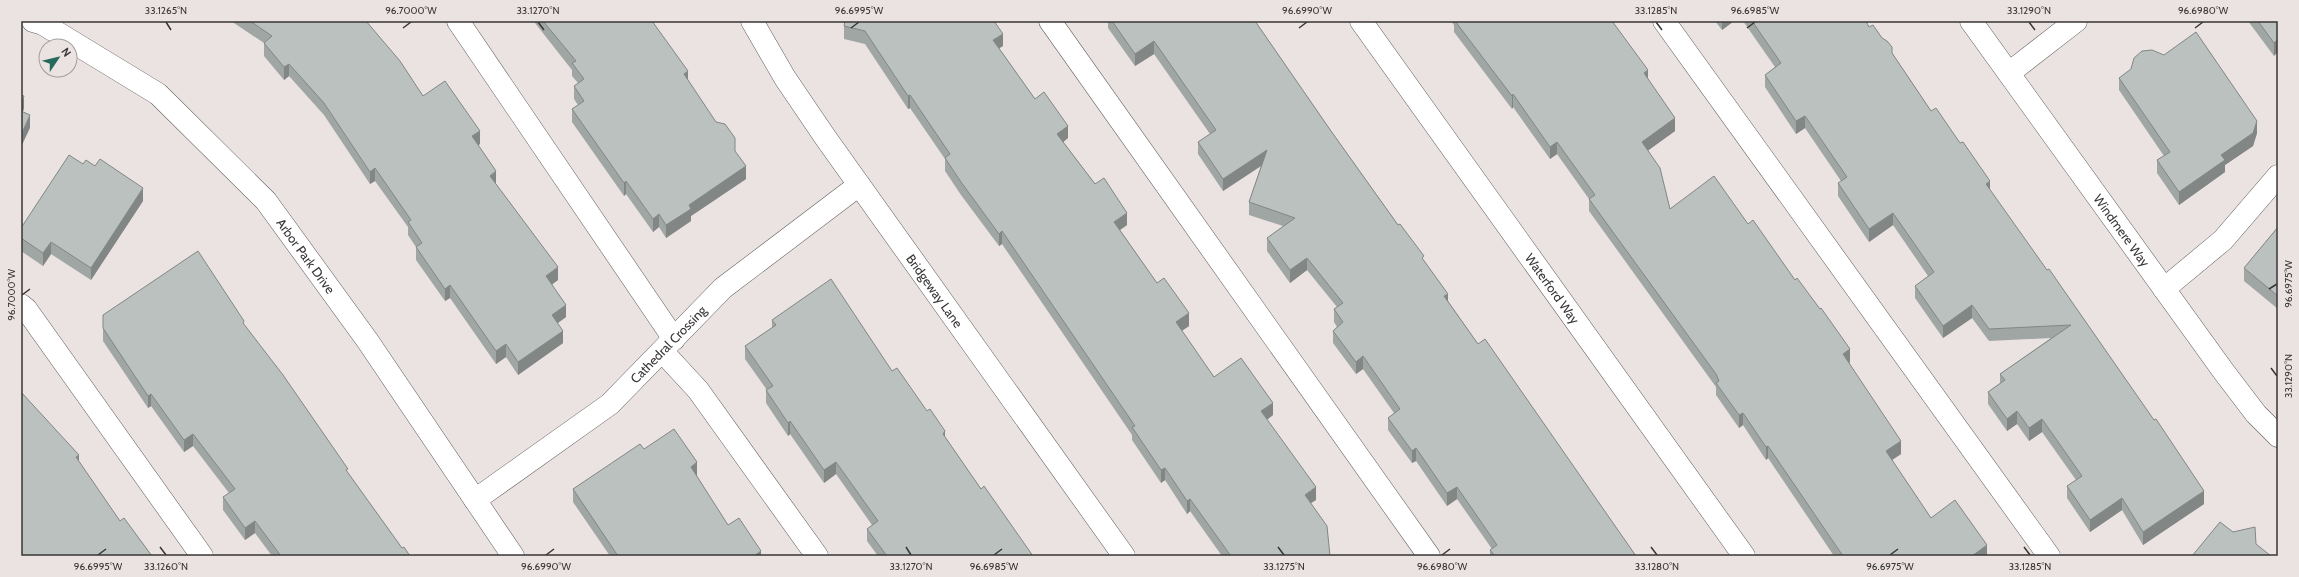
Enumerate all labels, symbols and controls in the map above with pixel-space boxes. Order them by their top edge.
text: 33.1265°N [145,4,187,17]
text: 96.7000°W [385,4,437,17]
text: 33.1270°N [516,4,560,17]
text: 96.6995°W [835,4,884,17]
text: 96.6990°W [1282,4,1332,17]
text: 33.1285°N [1635,4,1677,17]
text: 96.6985°W [1731,4,1780,17]
text: 33.1290°N [2007,4,2051,17]
text: 96.6980°W [2178,4,2229,17]
north arrow [38,38,78,78]
text: N [58,45,74,59]
street label: Windmere Way [2090,191,2154,270]
street label: Arbor Park Drive [273,215,339,297]
street label: Waterford Way [1522,250,1583,327]
street label: Bridgeway Lane [903,251,967,331]
text: 96.6975°W [2282,260,2295,308]
text: 96.7000°W [5,269,18,321]
street label: Cathedral Crossing [627,302,710,386]
text: 33.1290°N [2282,354,2295,398]
text: 96.6995°W [74,560,123,573]
text: 33.1260°N [144,560,188,573]
text: 96.6990°W [521,560,571,573]
text: 33.1270°N [889,560,933,573]
text: 96.6985°W [970,560,1019,573]
text: 33.1275°N [1263,560,1305,573]
text: 96.6980°W [1417,560,1468,573]
text: 33.1280°N [1635,560,1679,573]
text: 96.6975°W [1866,560,1914,573]
text: 33.1285°N [2009,560,2051,573]

